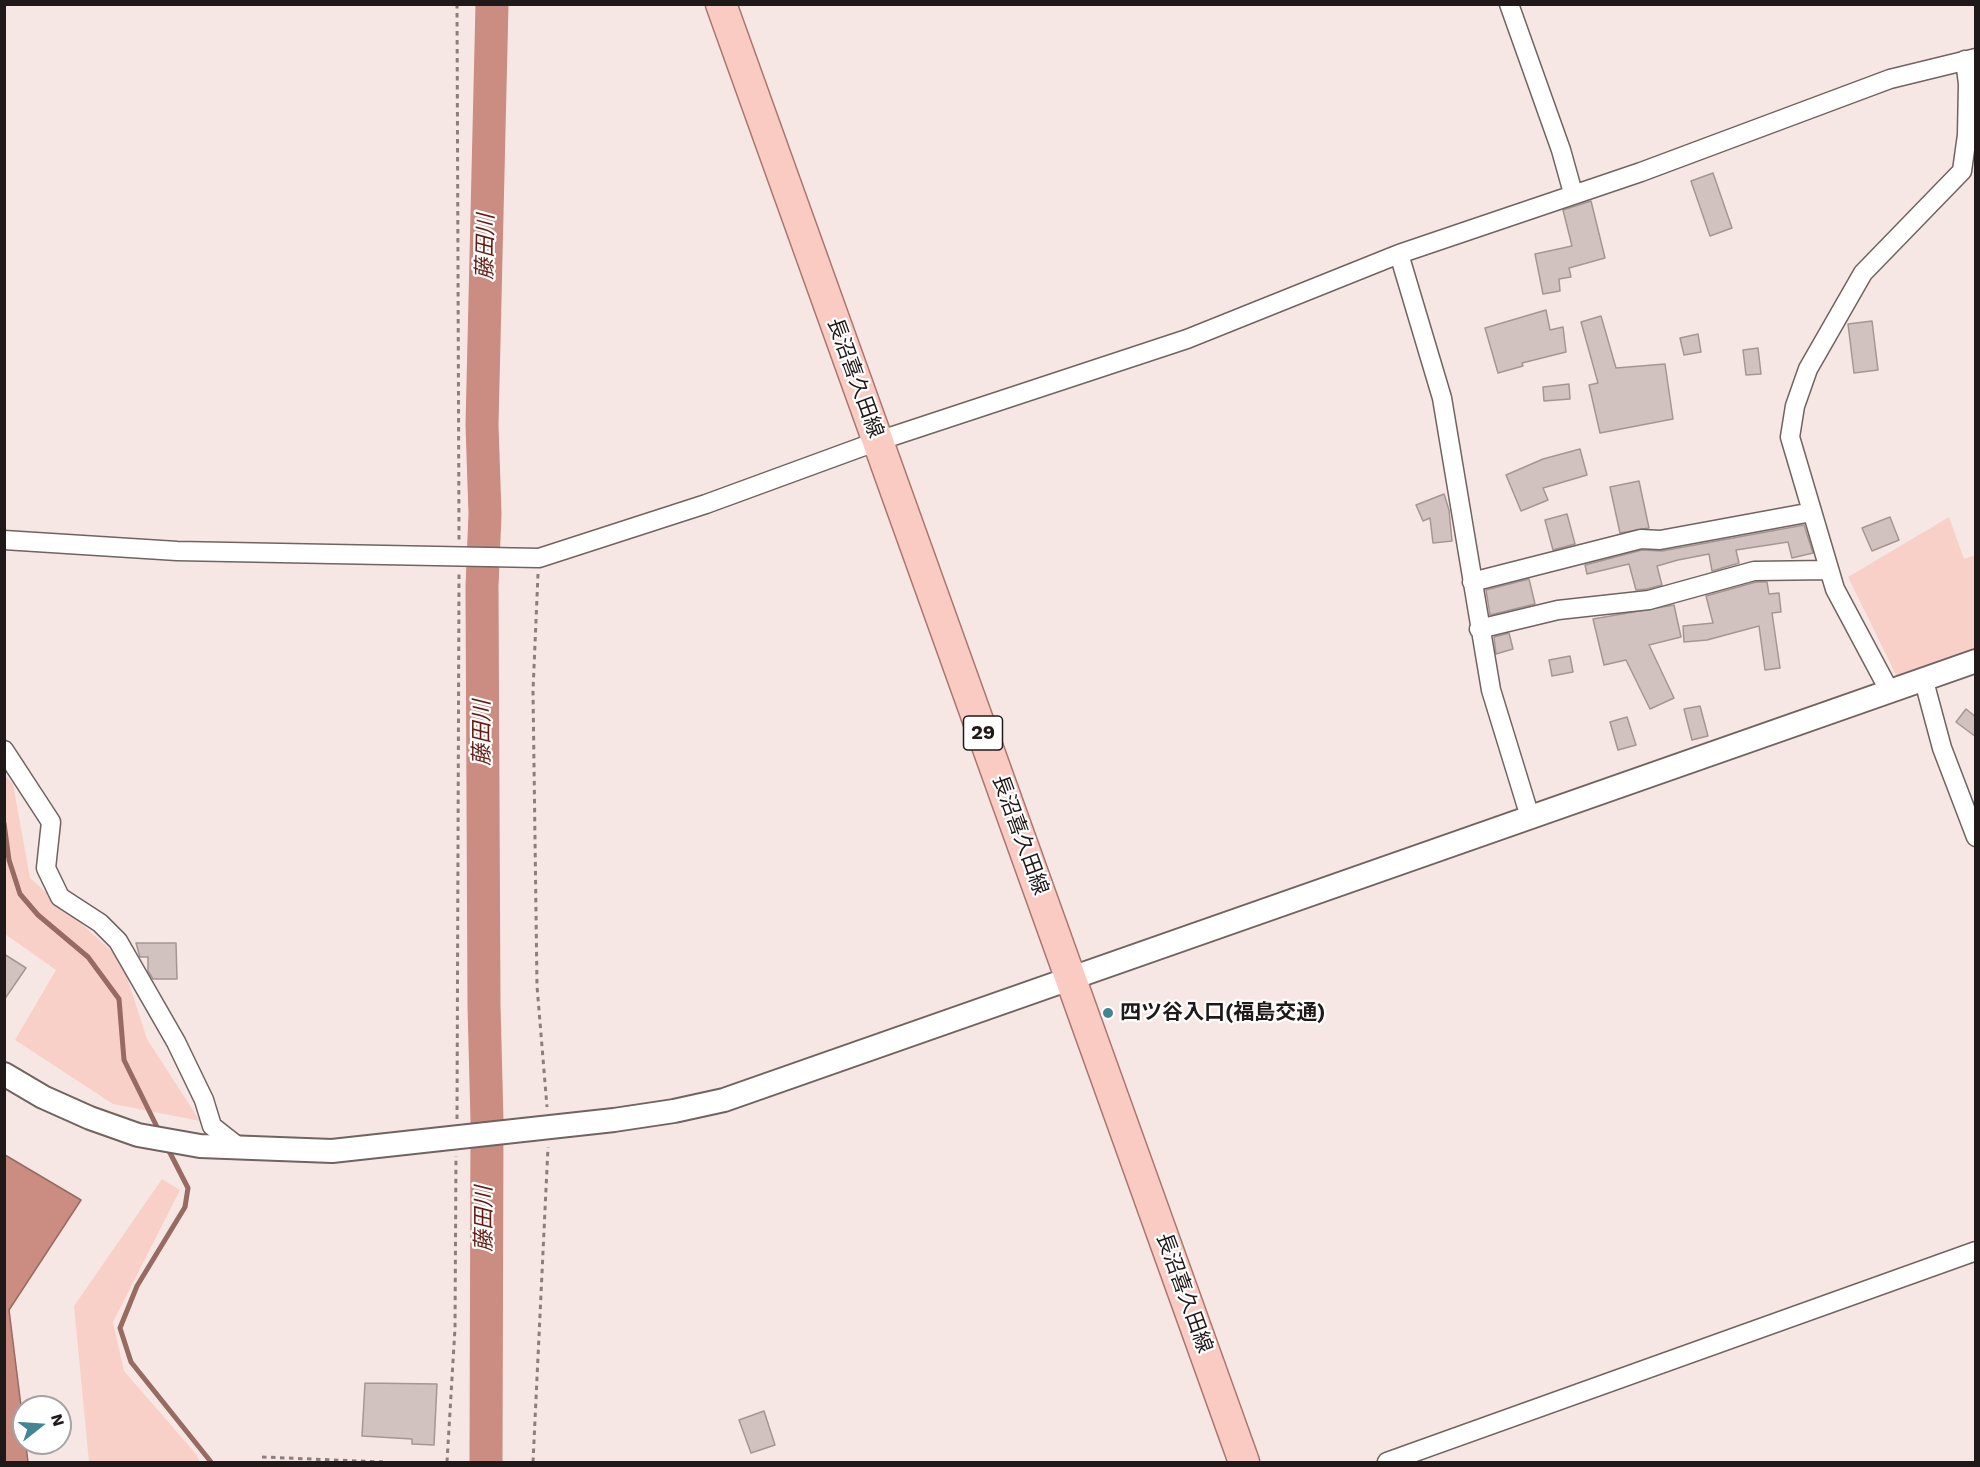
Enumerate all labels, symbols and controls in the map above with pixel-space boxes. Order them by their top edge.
water label: 藤田川 [472,214,500,280]
street label: 長沼喜久田線 [822,314,888,442]
water label: 藤田川 [470,700,496,766]
road number: 29 [964,716,1002,750]
street label: 長沼喜久田線 [987,771,1053,899]
place label: 四ツ谷入口(福島交通) [1120,1000,1325,1026]
marker: 四ツ谷入口(福島交通) [1101,1006,1115,1020]
water label: 藤田川 [472,1186,498,1252]
street label: 長沼喜久田線 [1151,1229,1217,1357]
north arrow [12,1395,72,1455]
text: N [47,1412,69,1429]

